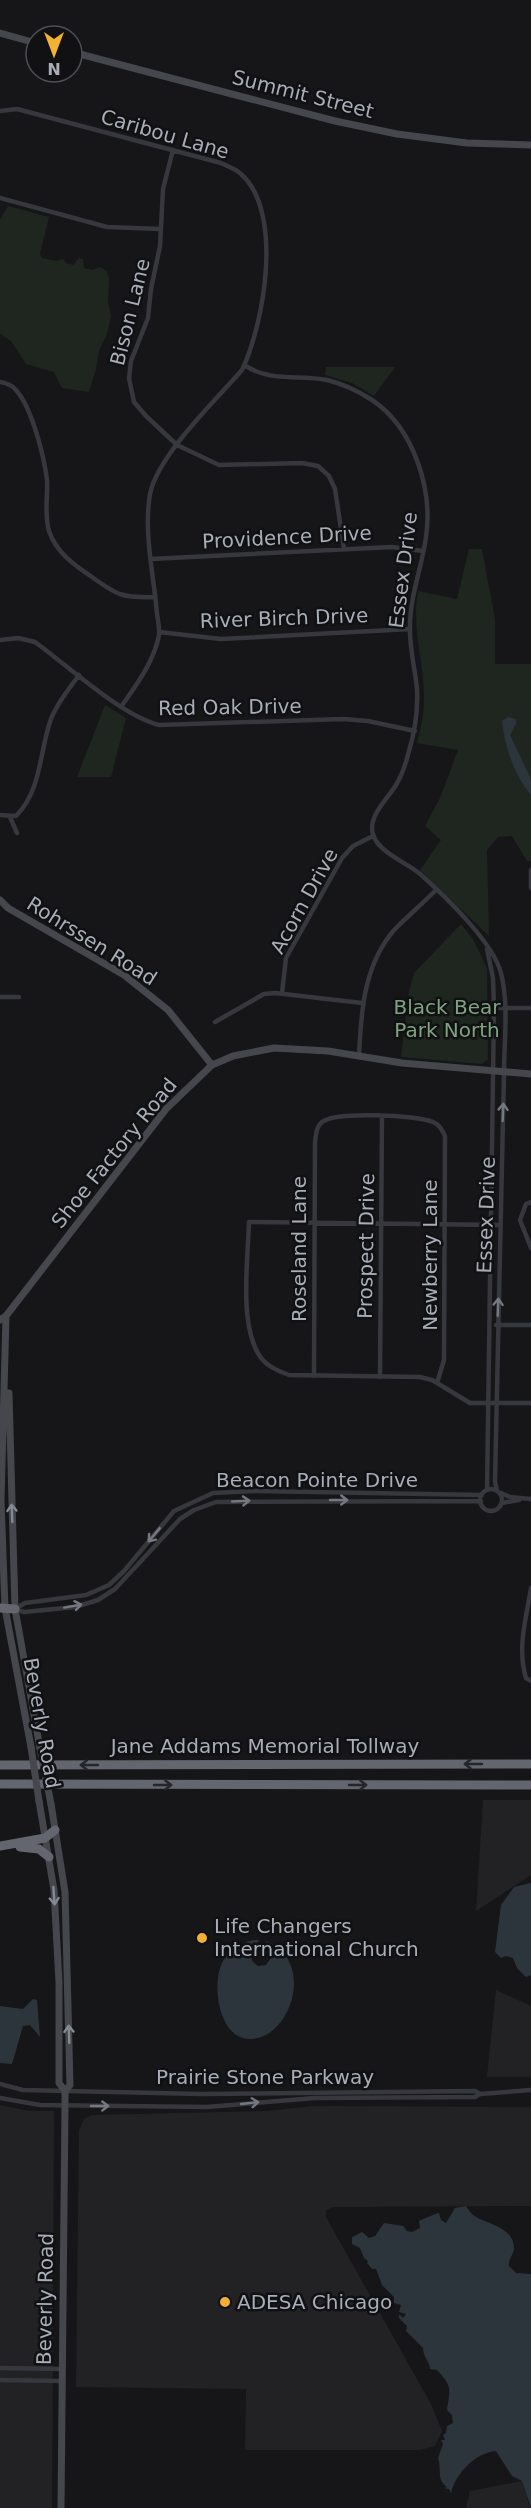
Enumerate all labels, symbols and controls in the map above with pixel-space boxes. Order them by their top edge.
north arrow [24,24,84,84]
text: N [47,59,61,78]
street label: Summit Street [230,65,376,123]
street label: Caribou Lane [98,104,232,164]
street label: Bison Lane [105,256,155,368]
street label: Essex Drive [384,510,422,630]
street label: Providence Drive [202,521,372,553]
street label: River Birch Drive [199,603,369,633]
street label: Red Oak Drive [158,694,302,720]
street label: Acorn Drive [265,844,343,958]
street label: Rohrssen Road [23,891,161,991]
park label: Black Bear Park North [394,995,501,1042]
street label: Shoe Factory Road [46,1073,182,1233]
one-way arrow [498,1102,509,1122]
street label: Essex Drive [472,1156,500,1274]
street label: Prospect Drive [353,1173,379,1319]
street label: Roseland Lane [287,1176,311,1322]
street label: Newberry Lane [418,1179,442,1331]
one-way arrow [492,1297,504,1317]
street label: Beacon Pointe Drive [216,1468,418,1492]
one-way arrow [230,1495,250,1506]
one-way arrow [329,1495,349,1506]
one-way arrow [7,1503,18,1523]
one-way arrow [148,1527,161,1543]
one-way arrow [63,1600,82,1611]
street label: Beverly Road [19,1656,65,1790]
street label: Jane Addams Memorial Tollway [109,1734,419,1758]
one-way arrow [463,1758,483,1770]
one-way arrow [79,1759,99,1771]
one-way arrow [153,1779,173,1791]
one-way arrow [348,1779,368,1791]
one-way arrow [49,1886,60,1906]
place label: Life Changers International Church [214,1914,419,1961]
marker: Life Changers International Church [195,1931,209,1945]
one-way arrow [63,2024,74,2044]
street label: Prairie Stone Parkway [156,2065,374,2089]
one-way arrow [240,2098,260,2109]
one-way arrow [89,2100,109,2112]
street label: Beverly Road [32,2233,58,2365]
place label: ADESA Chicago [237,2290,392,2314]
marker: ADESA Chicago [218,2295,232,2309]

